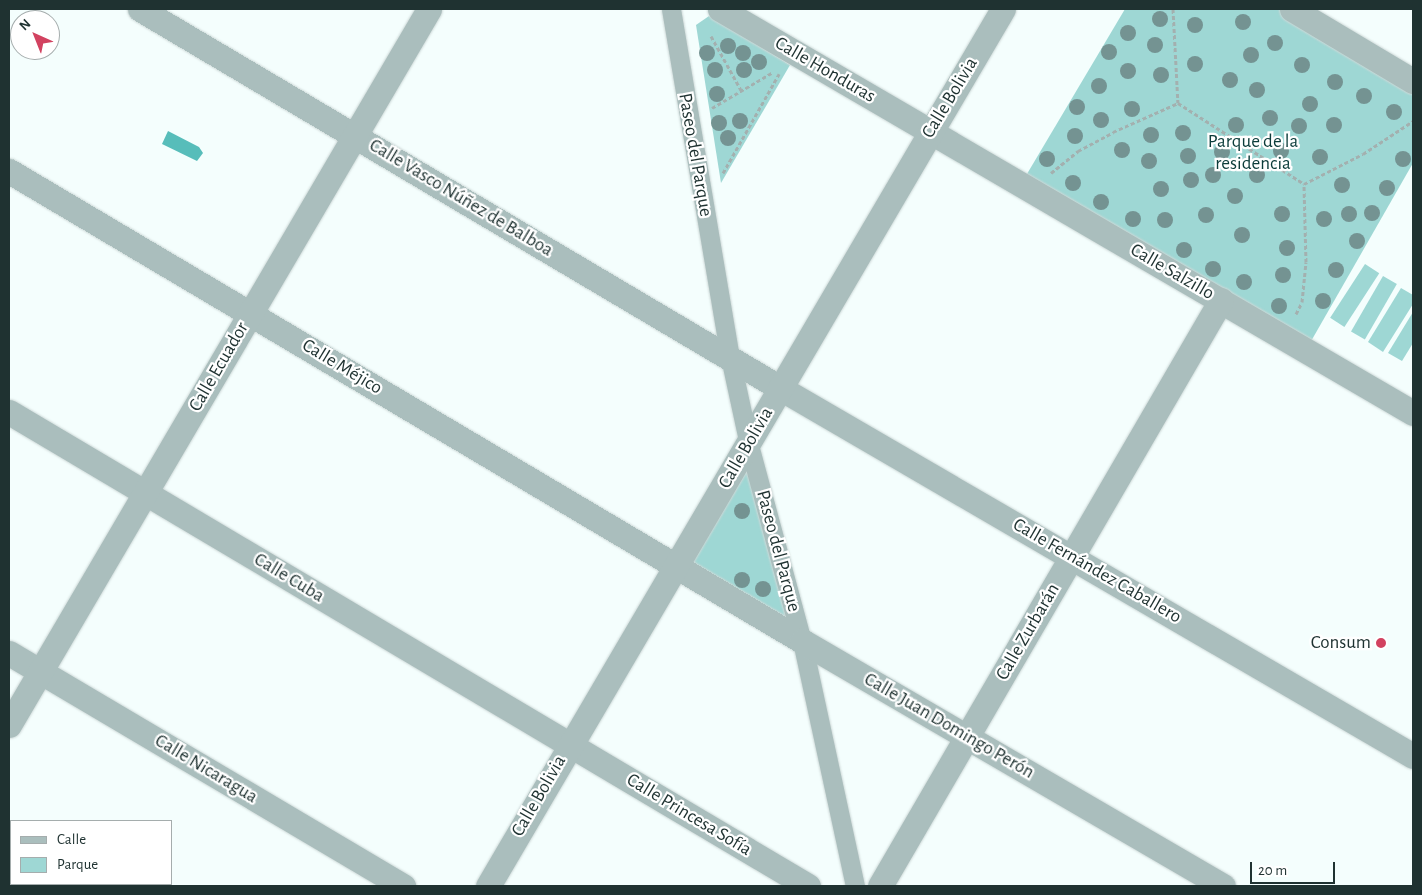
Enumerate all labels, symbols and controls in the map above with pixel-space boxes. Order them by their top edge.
north arrow [10,10,60,60]
text: N [17,17,34,33]
street label: Calle Honduras [771,32,879,108]
street label: Calle Bolivia [917,54,983,142]
street label: Paseo del Parque [673,91,717,219]
park label: Parque de la residencia [1208,131,1298,175]
street label: Calle Vasco Núñez de Balboa [365,134,557,262]
street label: Calle Salzillo [1126,239,1218,305]
street label: Calle Ecuador [184,318,254,416]
street label: Calle Méjico [298,334,386,400]
street label: Calle Bolivia [714,403,778,493]
street label: Paseo del Parque [751,488,805,614]
street label: Calle Fernández Caballero [1009,513,1185,629]
street label: Calle Cuba [250,548,328,608]
street label: Calle Zurbarán [991,580,1065,684]
place label: Consum [1311,632,1371,654]
marker: Consum [1375,637,1387,649]
street label: Calle Juan Domingo Perón [860,668,1038,784]
street label: Calle Nicaragua [151,729,261,809]
street label: Calle Bolivia [507,751,571,841]
street label: Calle Princesa Sofía [622,769,756,861]
legend [10,820,172,885]
text: Calle [57,832,86,847]
scale bar [1252,852,1337,884]
text: Parque [57,857,98,872]
text: 20 m [1258,863,1287,878]

